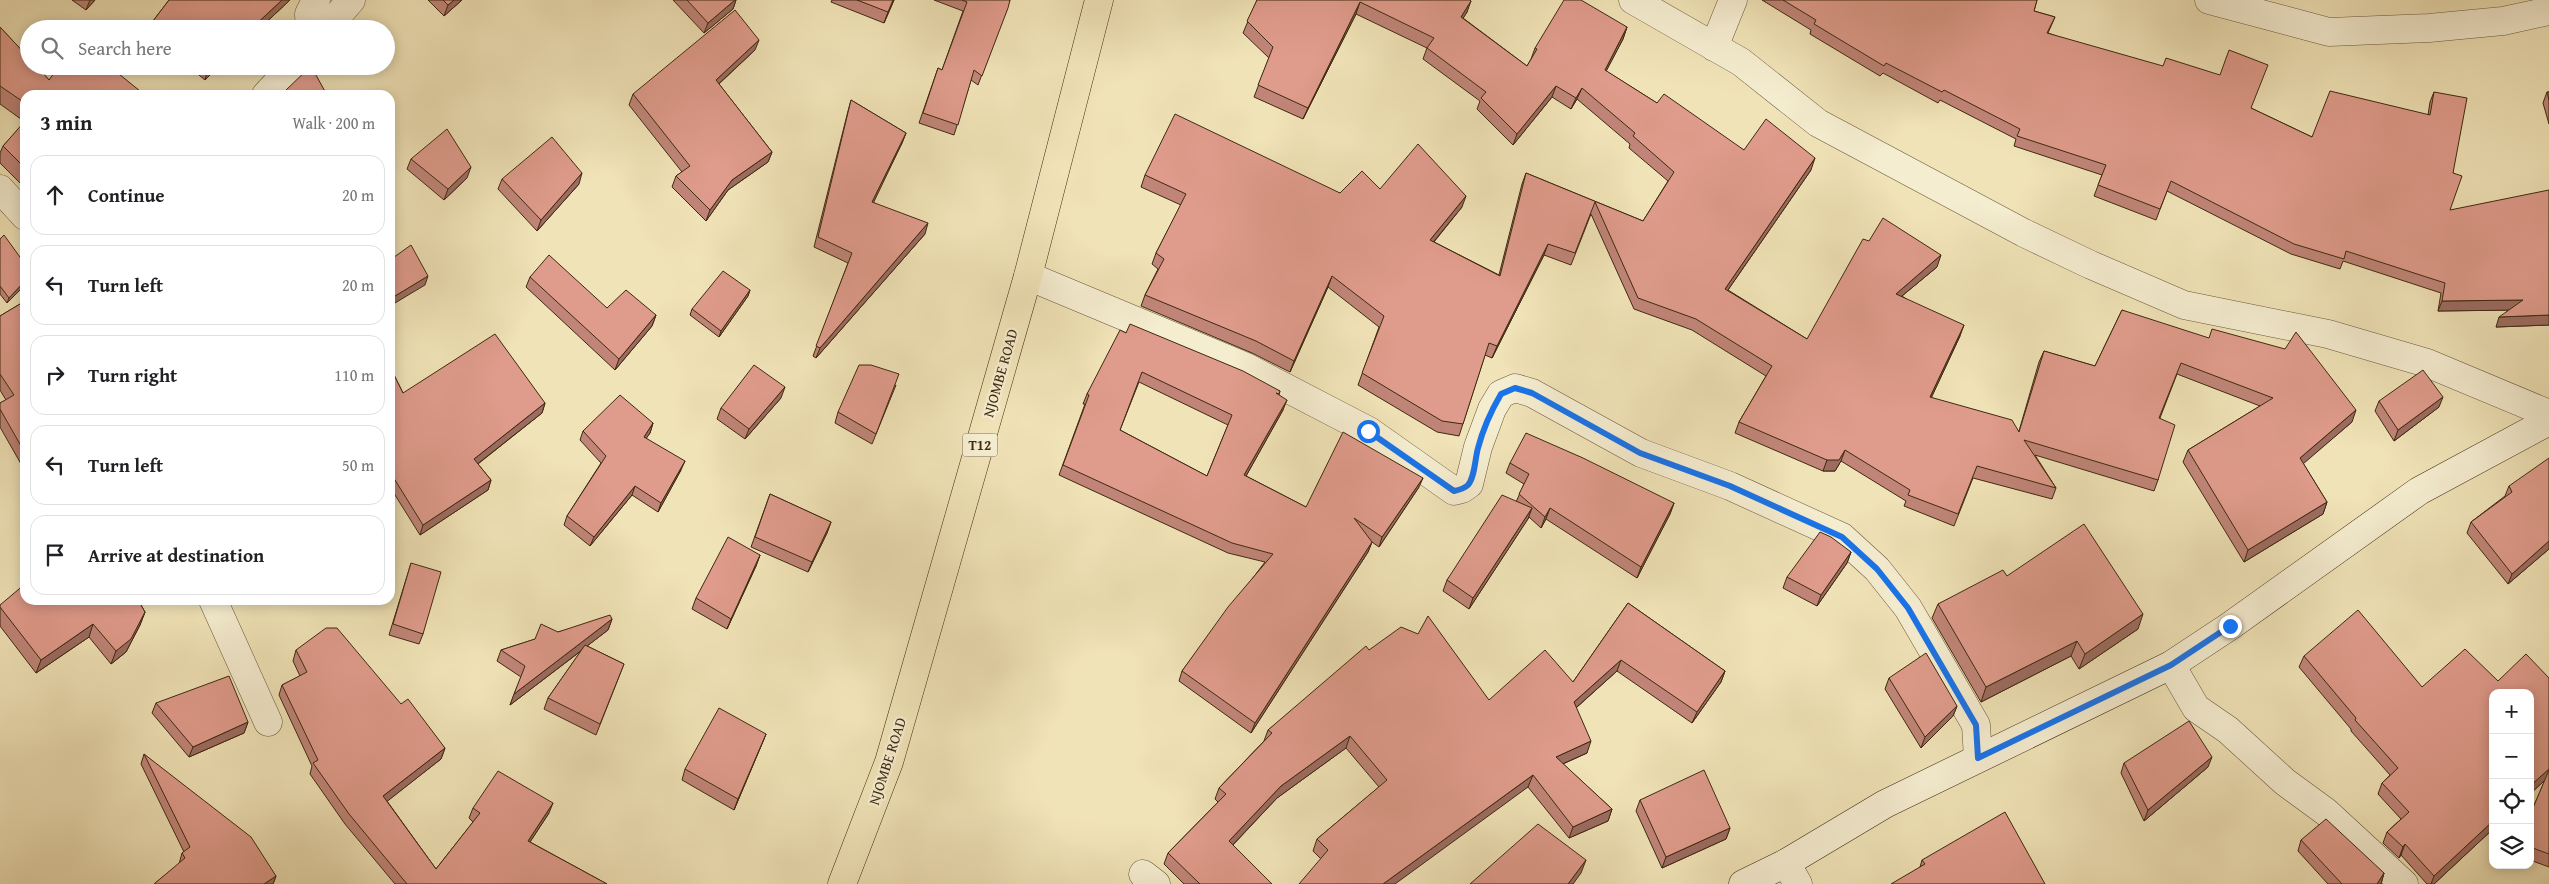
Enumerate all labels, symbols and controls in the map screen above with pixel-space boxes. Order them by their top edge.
search box [20,20,395,75]
icon: search [38,34,66,62]
text: Search here [78,34,172,62]
text: 3 min [40,107,92,138]
text: Walk · 200 m [292,111,375,135]
icon: ahead [41,181,69,209]
text: Continue [88,181,165,209]
text: 20 m [342,183,374,207]
icon: left [41,271,69,299]
text: Turn left [88,271,163,299]
text: 20 m [342,273,374,297]
street label: NJOMBE ROAD [977,326,1023,420]
icon: right [41,361,69,389]
text: Turn right [88,361,177,389]
text: 110 m [334,363,374,387]
route start [1357,420,1380,443]
road number: T12 [962,434,998,456]
icon: left [41,451,69,479]
text: Turn left [88,451,163,479]
text: 50 m [342,453,374,477]
icon: arrive [41,541,69,569]
text: Arrive at destination [88,541,264,569]
route end [2219,615,2242,638]
map controls [2489,689,2534,869]
button: + [2489,689,2534,734]
street label: NJOMBE ROAD [863,715,911,807]
button: − [2489,734,2534,779]
button: locate [2489,779,2534,824]
button: layers [2489,824,2534,869]

